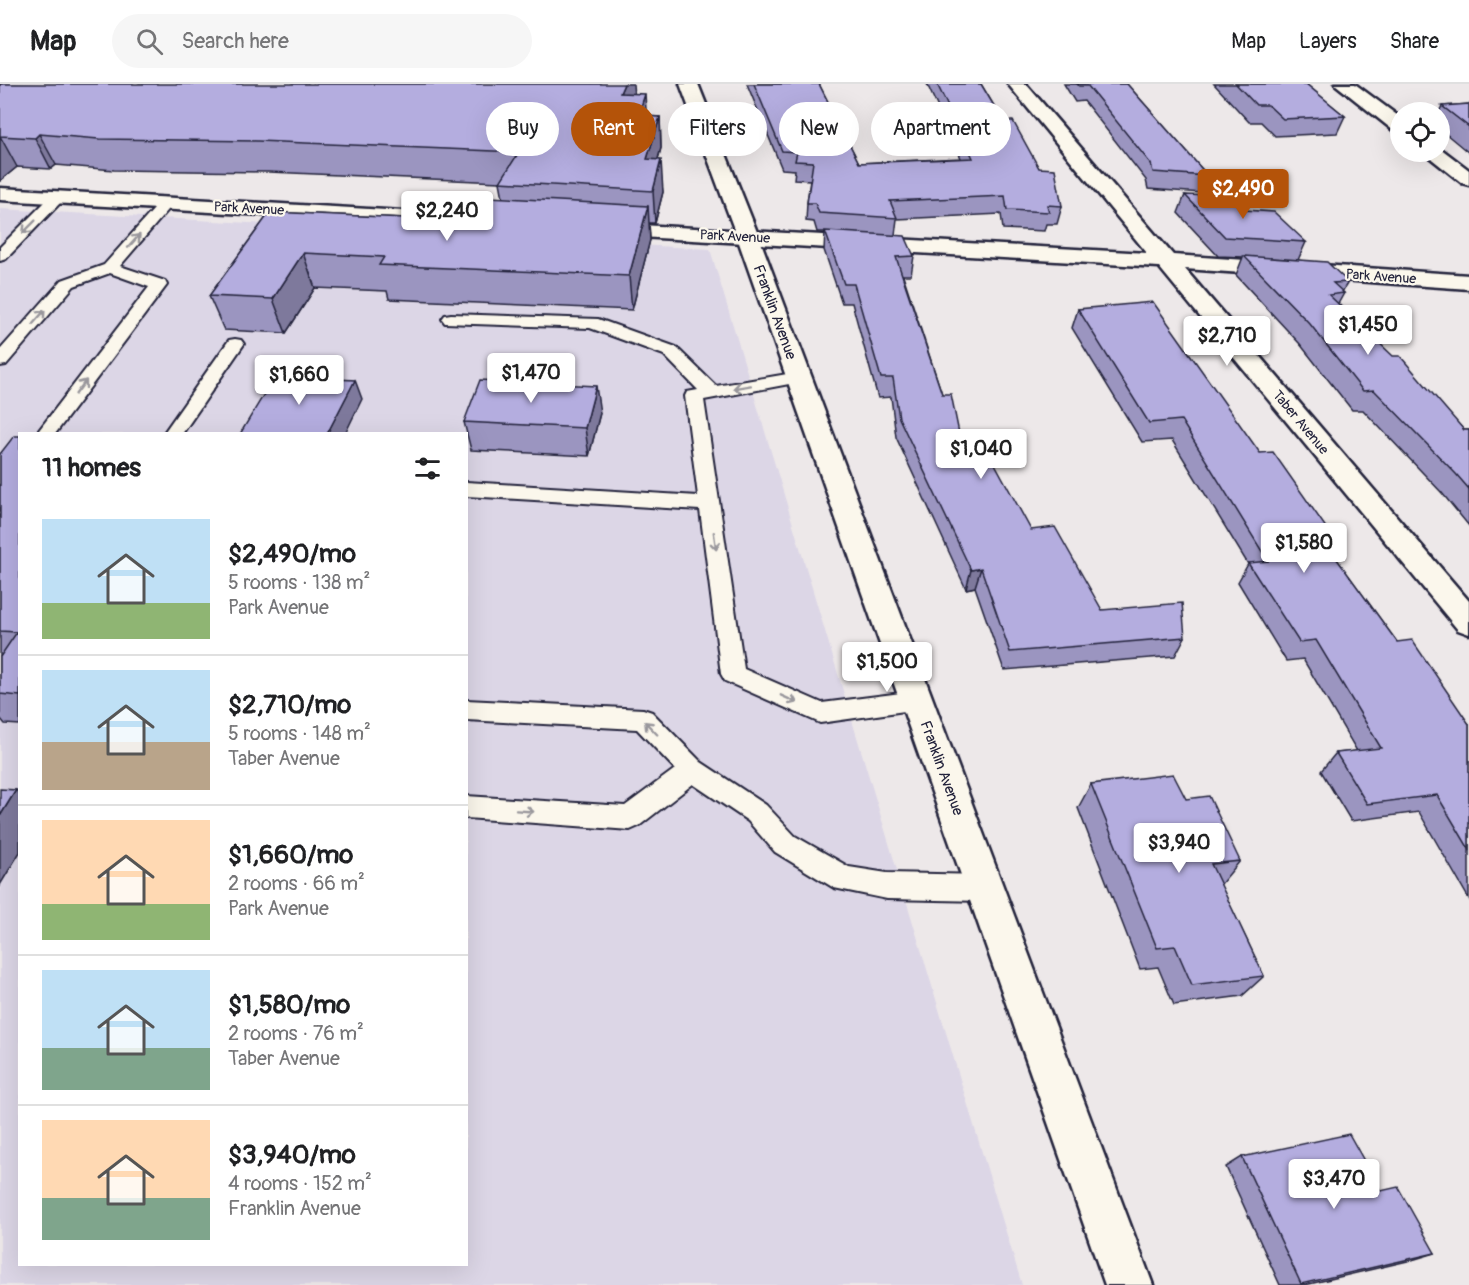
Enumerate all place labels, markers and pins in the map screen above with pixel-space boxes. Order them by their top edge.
pin: $2,490 [1194,169,1292,220]
pin: $2,240 [398,191,496,242]
pin: $1,450 [1319,305,1417,356]
pin: $2,710 [1178,316,1276,367]
pin: $1,470 [482,353,580,404]
pin: $1,660 [250,355,348,406]
pin: $1,040 [932,429,1030,480]
pin: $1,580 [1255,523,1353,574]
pin: $1,500 [838,642,936,693]
pin: $3,940 [1130,823,1228,874]
pin: $3,470 [1285,1159,1383,1210]

